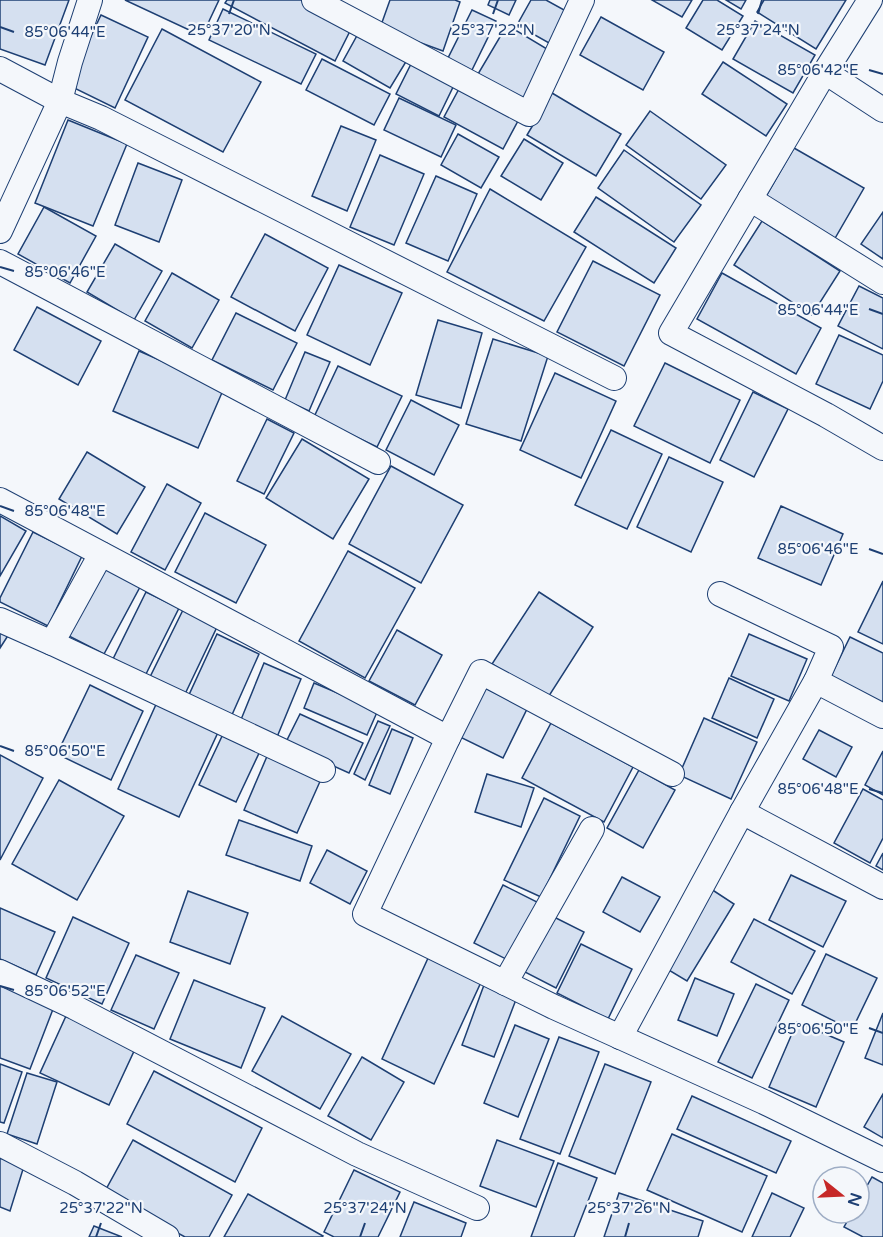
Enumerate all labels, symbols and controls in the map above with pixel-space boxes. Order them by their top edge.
text: 25°37'20"N [187,21,271,39]
text: 25°37'22"N [451,21,535,39]
text: 25°37'24"N [716,21,800,39]
text: 85°06'44"E [25,23,105,41]
text: 85°06'42"E [778,61,858,79]
text: 85°06'46"E [25,263,105,281]
text: 85°06'44"E [778,301,858,319]
text: 85°06'48"E [25,502,105,520]
text: 85°06'46"E [778,540,858,558]
text: 85°06'50"E [25,742,105,760]
text: 85°06'48"E [778,780,858,798]
text: 85°06'52"E [25,982,105,1000]
text: 85°06'50"E [778,1020,858,1038]
north arrow [811,1165,871,1225]
text: N [843,1190,866,1209]
text: 25°37'22"N [59,1199,143,1217]
text: 25°37'24"N [323,1199,407,1217]
text: 25°37'26"N [587,1199,671,1217]

